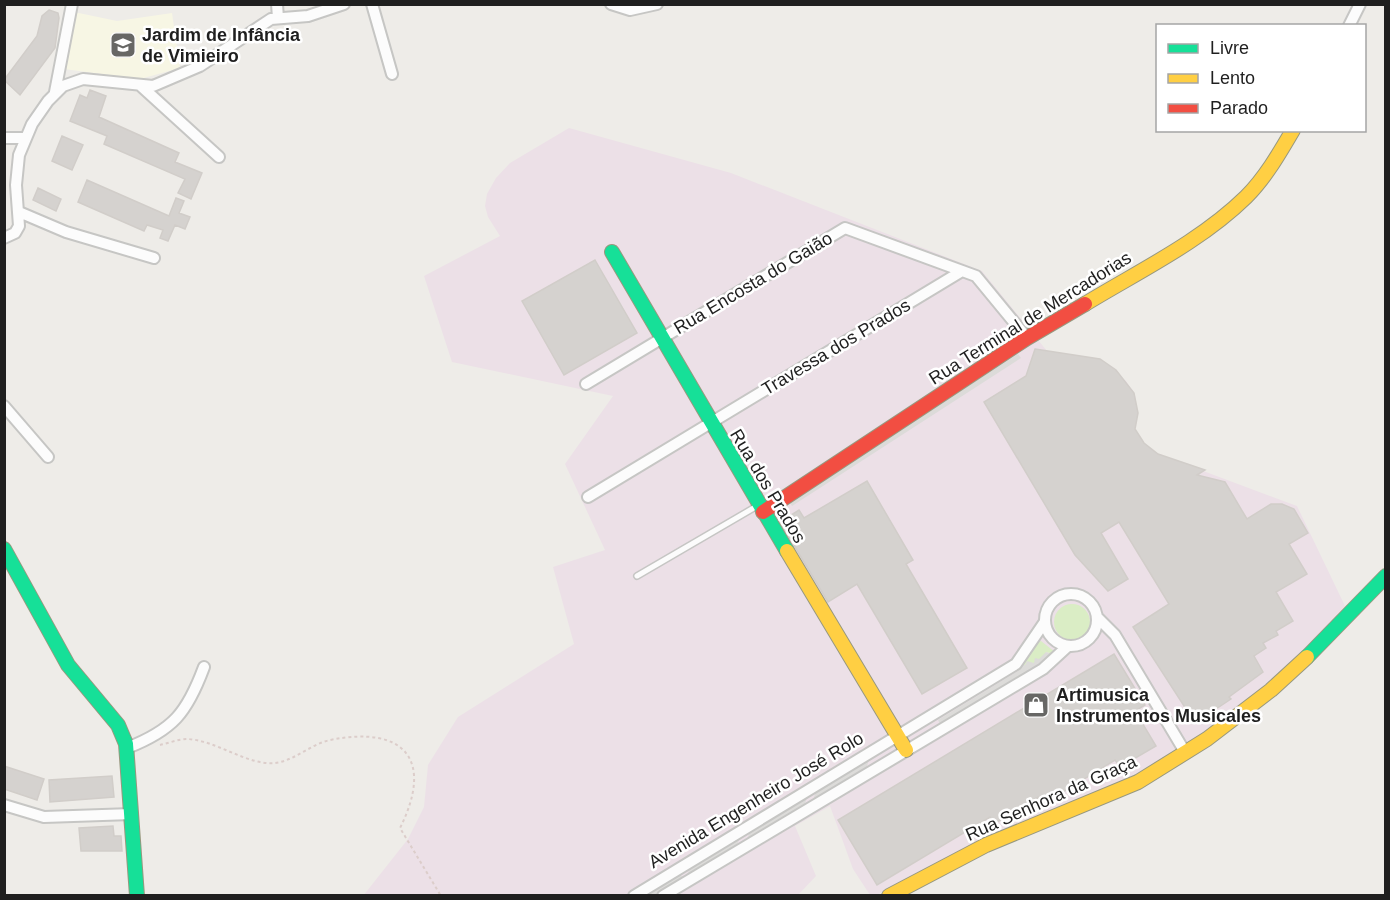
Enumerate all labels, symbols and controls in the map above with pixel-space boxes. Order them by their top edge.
legend [1156,24,1366,132]
place label: Jardim de Infância de Vimieiro [142,25,301,66]
school or university icon: Jardim de Infância de Vimieiro [108,30,138,60]
text: Livre [1210,38,1249,58]
text: Lento [1210,68,1255,88]
text: Parado [1210,98,1268,118]
street label: Rua Encosta do Gaião [670,228,836,338]
street label: Rua Terminal de Mercadorias [925,247,1135,389]
street label: Travessa dos Prados [758,295,914,399]
street label: Rua dos Prados [726,426,810,546]
place label: Artimusica Instrumentos Musicales [1056,685,1261,726]
shop icon: Artimusica Instrumentos Musicales [1021,690,1051,720]
street label: Avenida Engenheiro José Rolo [645,728,867,872]
street label: Rua Senhora da Graça [962,751,1141,845]

